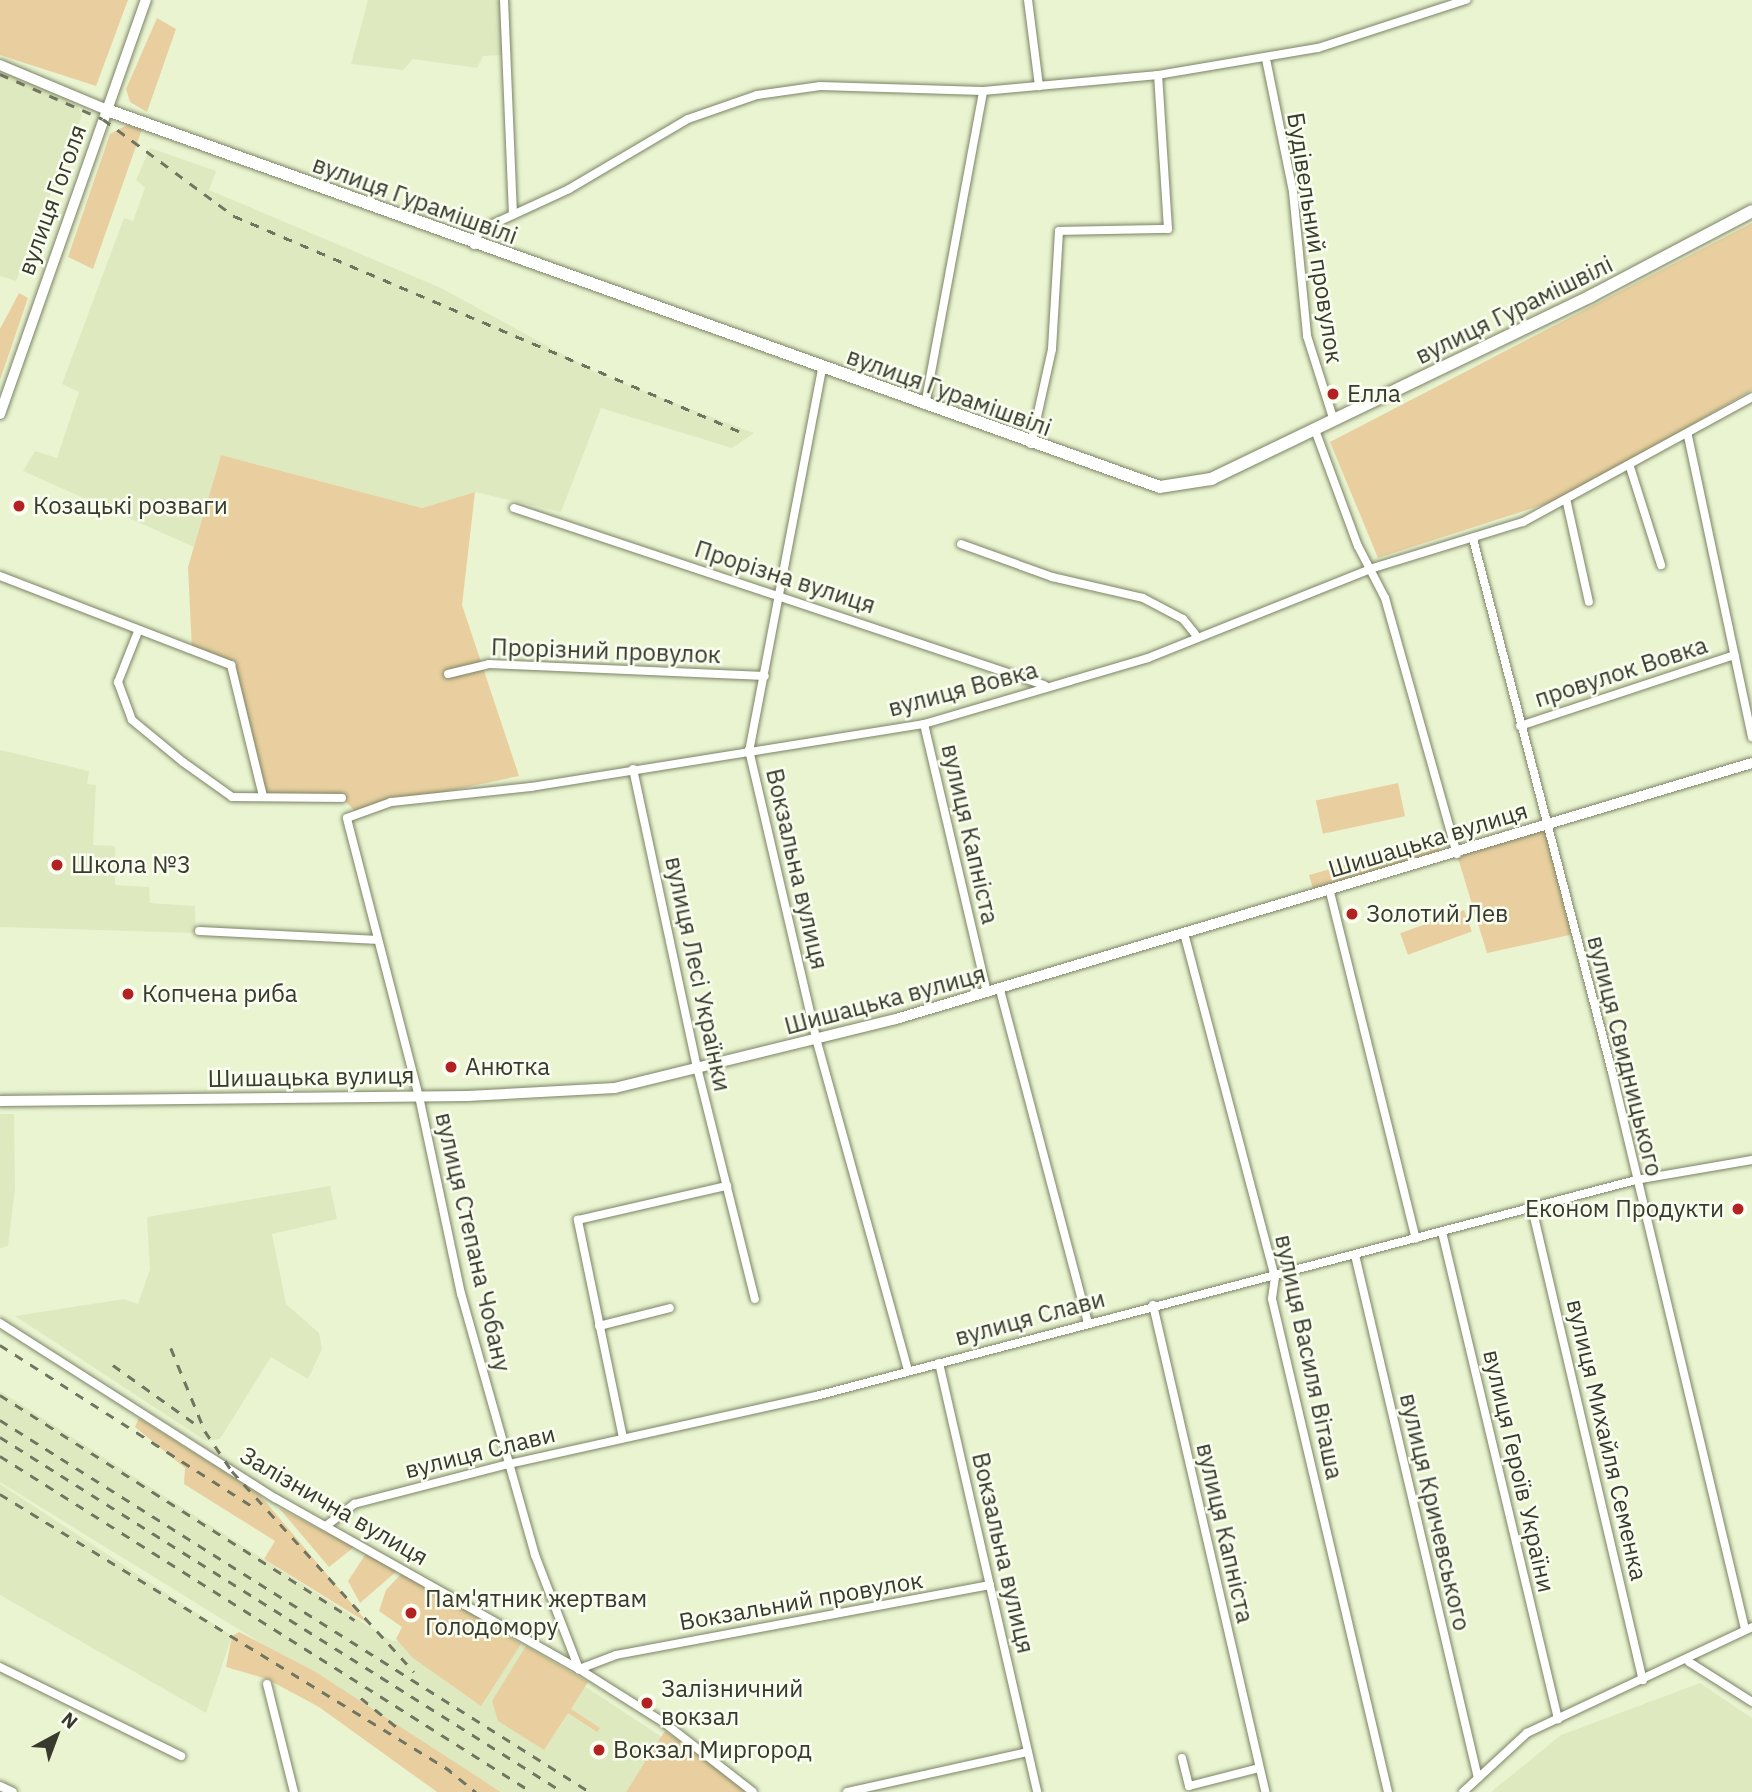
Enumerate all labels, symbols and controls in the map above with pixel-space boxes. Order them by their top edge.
street label: Будівельний провулок [1281,110,1349,366]
street label: вулиця Гоголя [11,121,93,279]
street label: вулиця Гурамішвілі [309,150,521,250]
street label: вулиця Гурамішвілі [1411,250,1617,370]
street label: вулиця Гурамішвілі [843,342,1055,442]
place label: Елла [1347,380,1401,408]
marker: Елла [1325,386,1341,402]
place label: Козацькі розваги [33,492,228,520]
marker: Козацькі розваги [11,498,27,514]
street label: Прорізна вулиця [691,534,879,620]
street label: провулок Вовка [1531,630,1711,714]
street label: Прорізний провулок [491,633,721,669]
street label: вулиця Вовка [885,655,1041,723]
street label: вулиця Капніста [935,741,1005,927]
street label: Вокзальна вулиця [760,766,834,972]
street label: Шишацька вулиця [1325,796,1531,884]
place label: Школа №3 [71,851,191,879]
street label: вулиця Лесі Українки [659,854,737,1094]
marker: Школа №3 [49,857,65,873]
place label: Золотий Лев [1366,900,1508,928]
marker: Золотий Лев [1344,906,1360,922]
street label: вулиця Свидницького [1581,933,1669,1179]
street label: Шишацька вулиця [781,959,989,1041]
place label: Копчена риба [142,980,298,1008]
marker: Копчена риба [120,986,136,1002]
place label: Анютка [465,1053,550,1081]
marker: Анютка [443,1059,459,1075]
street label: Шишацька вулиця [207,1061,415,1093]
street label: вулиця Степана Чобану [429,1110,517,1374]
place label: Економ Продукти [1525,1195,1724,1223]
marker: Економ Продукти [1730,1201,1746,1217]
street label: вулиця Василя Віташа [1269,1232,1349,1482]
street label: вулиця Слави [952,1284,1108,1352]
street label: вулиця Михайля Семенка [1561,1296,1653,1584]
street label: вулиця Героїв України [1477,1347,1561,1595]
street label: вулиця Кричевського [1394,1390,1476,1634]
street label: вулиця Слави [402,1419,558,1485]
street label: Залізнична вулиця [235,1440,433,1572]
street label: вулиця Капніста [1190,1440,1260,1626]
street label: Вокзальна вулиця [966,1450,1040,1656]
street label: Вокзальний провулок [677,1565,925,1637]
place label: Пам'ятник жертвам Голодомору [425,1585,647,1641]
marker: Пам'ятник жертвам Голодомору [403,1605,419,1621]
place label: Залізничний вокзал [661,1675,803,1731]
marker: Залізничний вокзал [639,1695,655,1711]
north arrow [21,1701,91,1771]
text: N [57,1707,83,1734]
place label: Вокзал Миргород [613,1736,812,1764]
marker: Вокзал Миргород [591,1742,607,1758]

